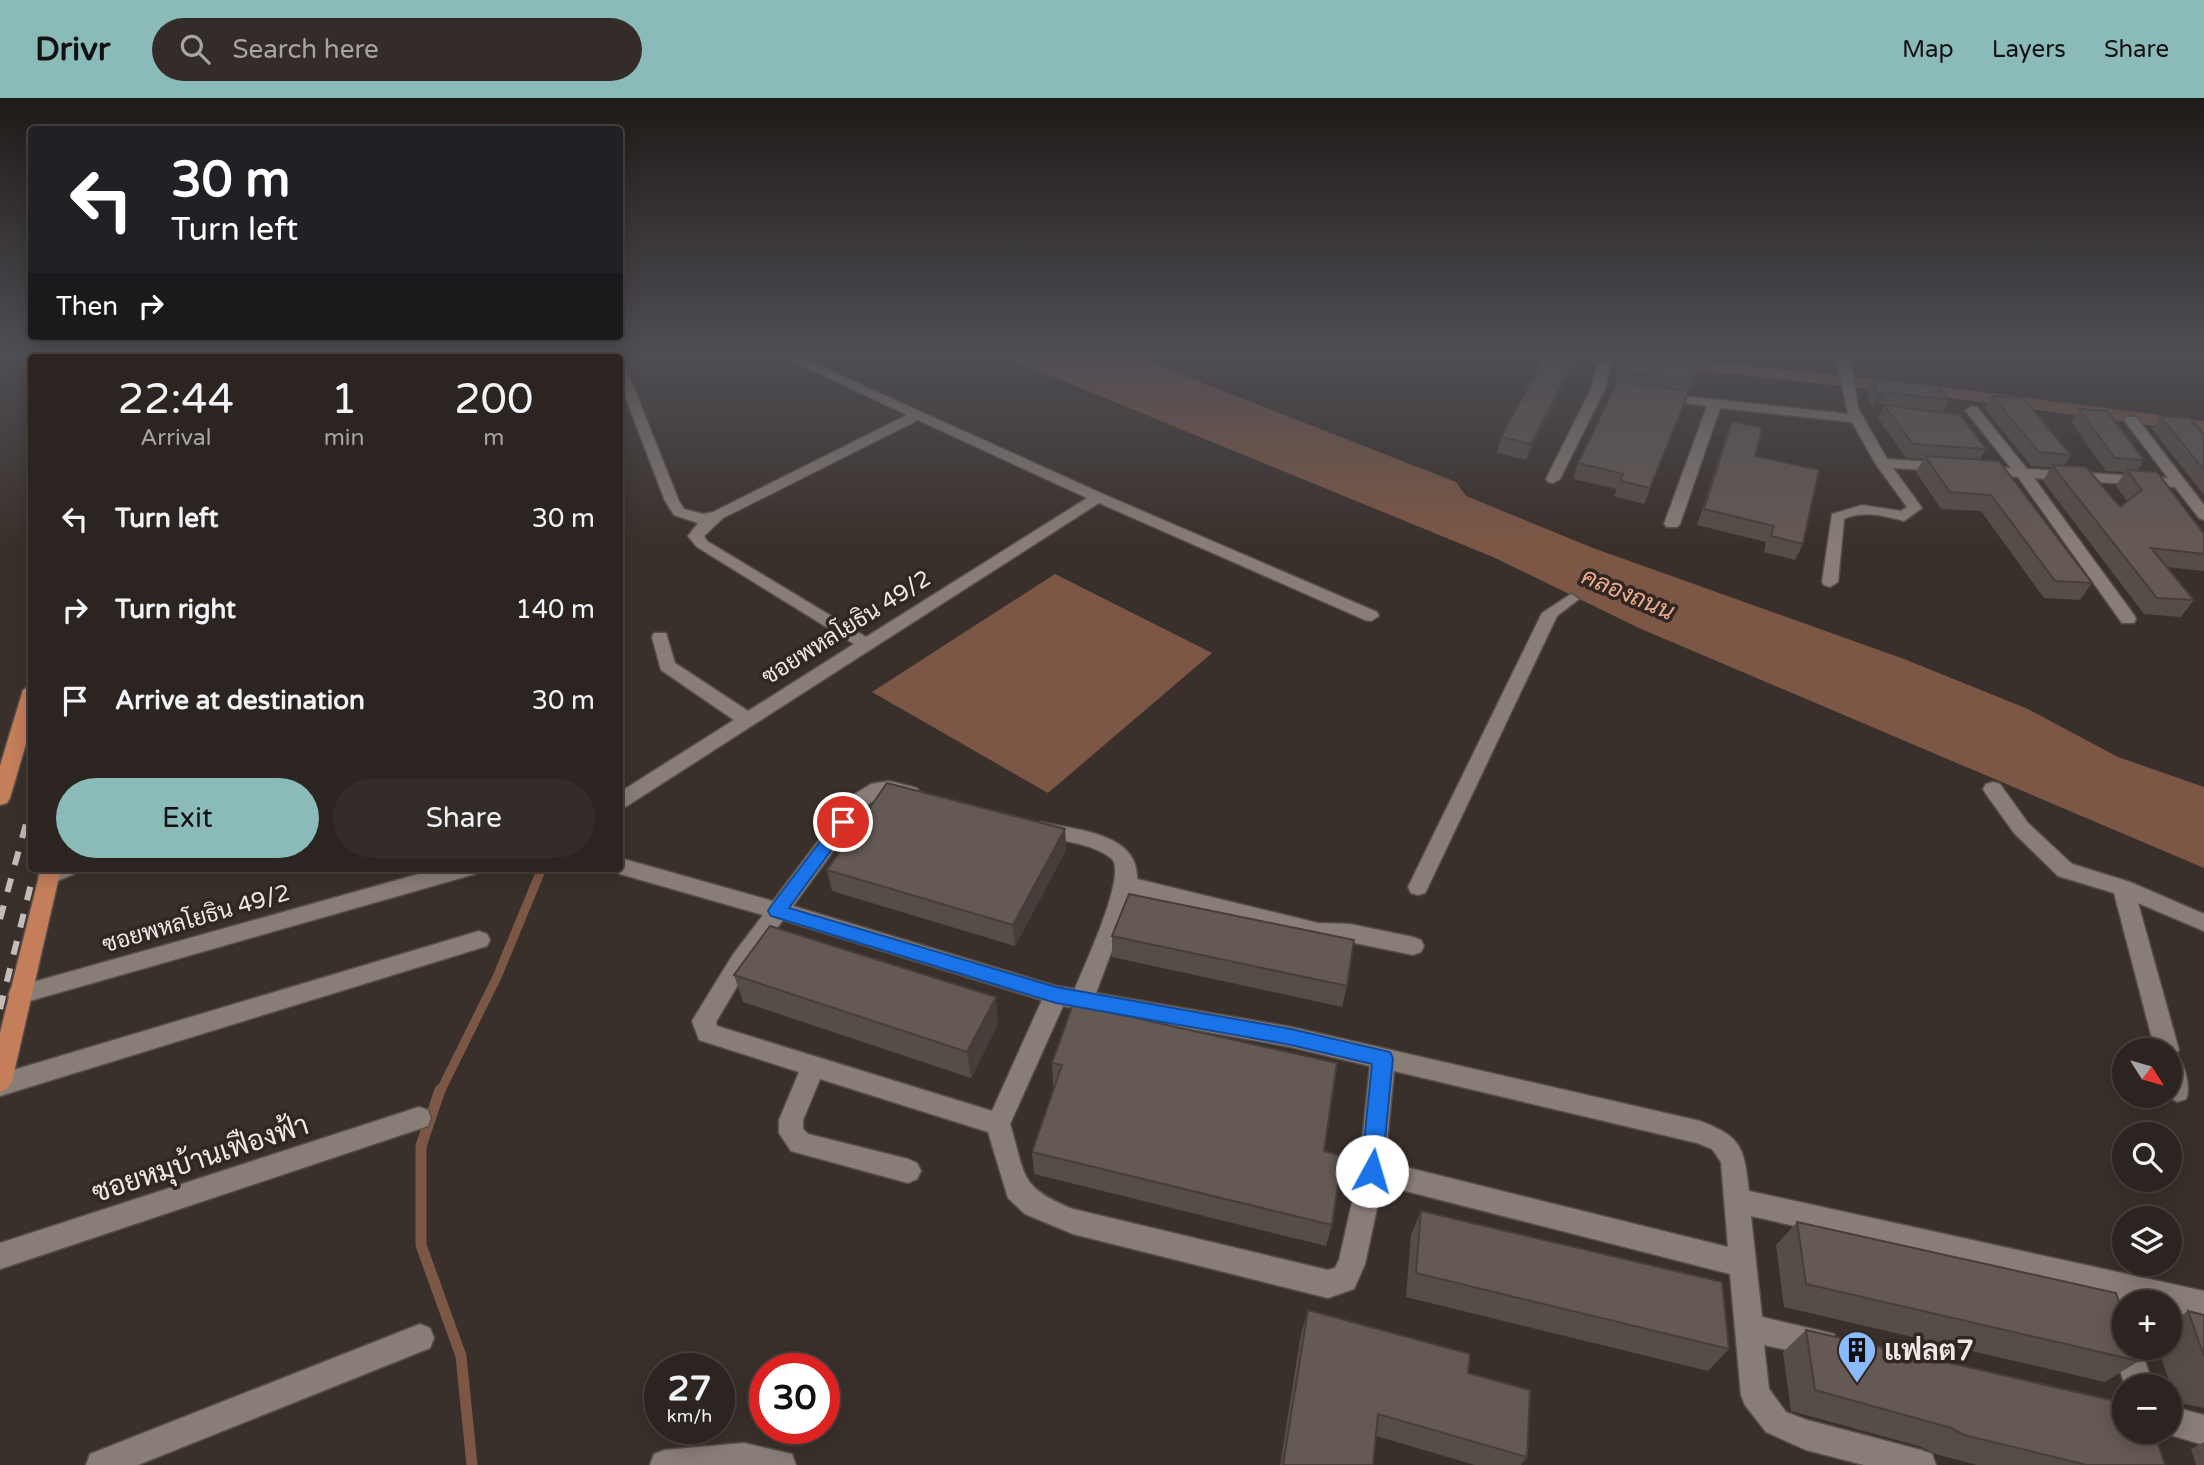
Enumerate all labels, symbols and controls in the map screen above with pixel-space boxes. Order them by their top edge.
search box [152,18,642,81]
text: Drivr [35,30,110,69]
icon: search [176,30,214,68]
text: Search here [232,34,379,65]
text: Map [1902,35,1954,64]
text: Layers [1992,35,2066,64]
text: Share [2104,35,2169,64]
text: 30 m [171,151,290,210]
icon: left [56,154,147,245]
text: Turn left [171,211,298,249]
icon: right [132,287,170,325]
text: Then [56,291,118,322]
text: 22:44 [118,374,234,425]
text: 1 [331,374,357,425]
text: 200 [454,374,533,425]
text: Arrival [140,424,211,452]
text: min [324,424,365,452]
text: m [483,424,504,452]
icon: left [56,500,94,538]
text: Turn left [115,503,218,534]
text: 30 m [532,503,595,534]
street label: ซอยพหลโยธิน 49/2 [755,562,936,691]
water label: คลองถนน [1577,562,1679,627]
icon: right [56,591,94,629]
text: Turn right [115,594,236,625]
text: 140 m [515,594,595,625]
icon: arrive [56,682,94,720]
text: Arrive at destination [115,685,365,716]
text: 30 m [532,685,595,716]
button: Exit [56,778,319,858]
button: Share [333,778,595,858]
pin [813,792,873,852]
icon: arrive [824,803,862,841]
street label: ซอยพหลโยธิน 49/2 [98,876,293,959]
north arrow [2112,1038,2182,1108]
map controls [2112,1038,2182,1444]
street label: ซอยหมุบ้านเฟืองฟ้า [87,1106,314,1212]
button: search [2112,1122,2182,1192]
position arrow [1335,1134,1409,1208]
button: layers [2112,1206,2182,1276]
button: + [2112,1290,2182,1360]
building icon: แฟลต7 [1836,1329,1878,1384]
place label: แฟลต7 [1884,1334,1974,1368]
speed limit sign: 30 [749,1353,840,1444]
text: 27 [668,1368,711,1410]
button: − [2112,1374,2182,1444]
text: km/h [667,1405,712,1427]

